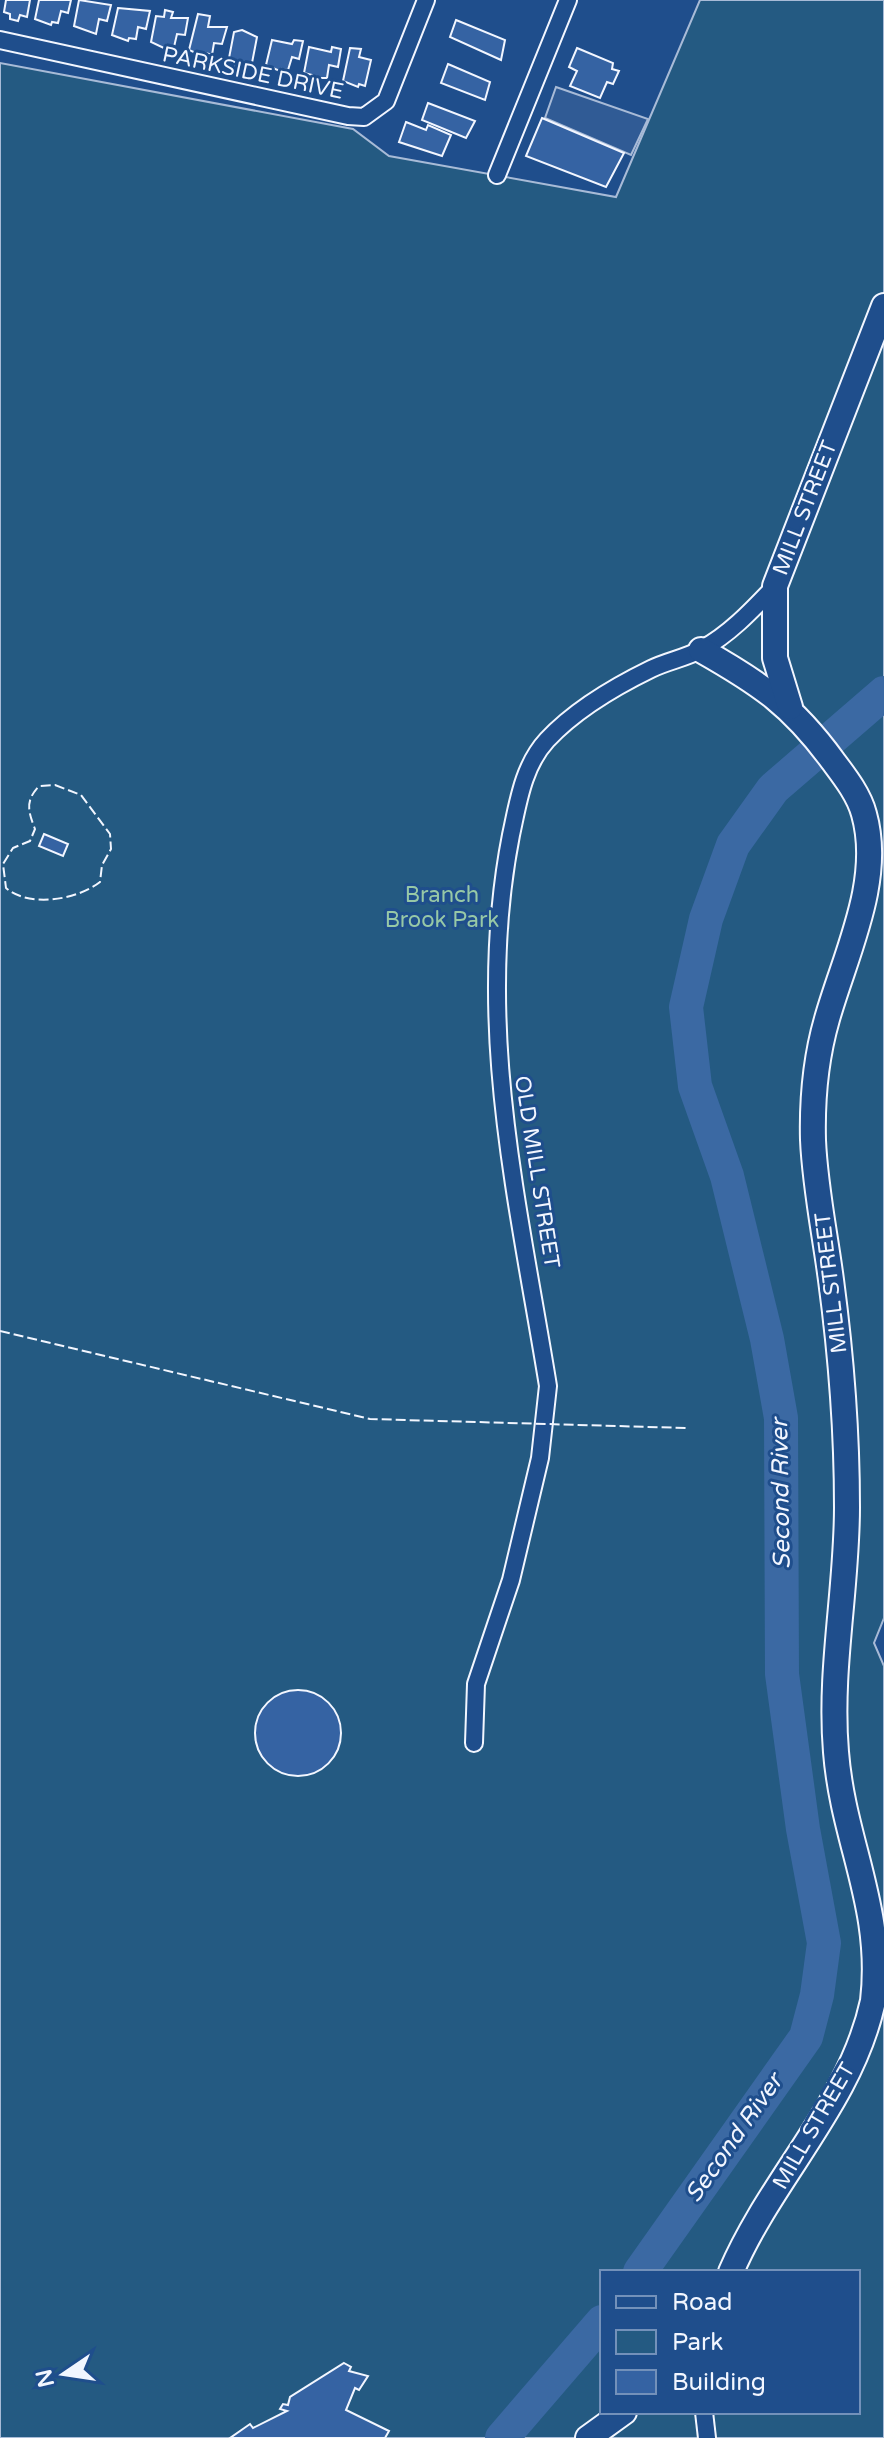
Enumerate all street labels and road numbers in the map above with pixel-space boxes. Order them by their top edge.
street label: PARKSIDE DRIVE [160,41,346,105]
street label: MILL STREET [767,437,843,579]
street label: OLD MILL STREET [509,1074,565,1271]
street label: MILL STREET [809,1210,853,1355]
street label: MILL STREET [767,2058,861,2194]

